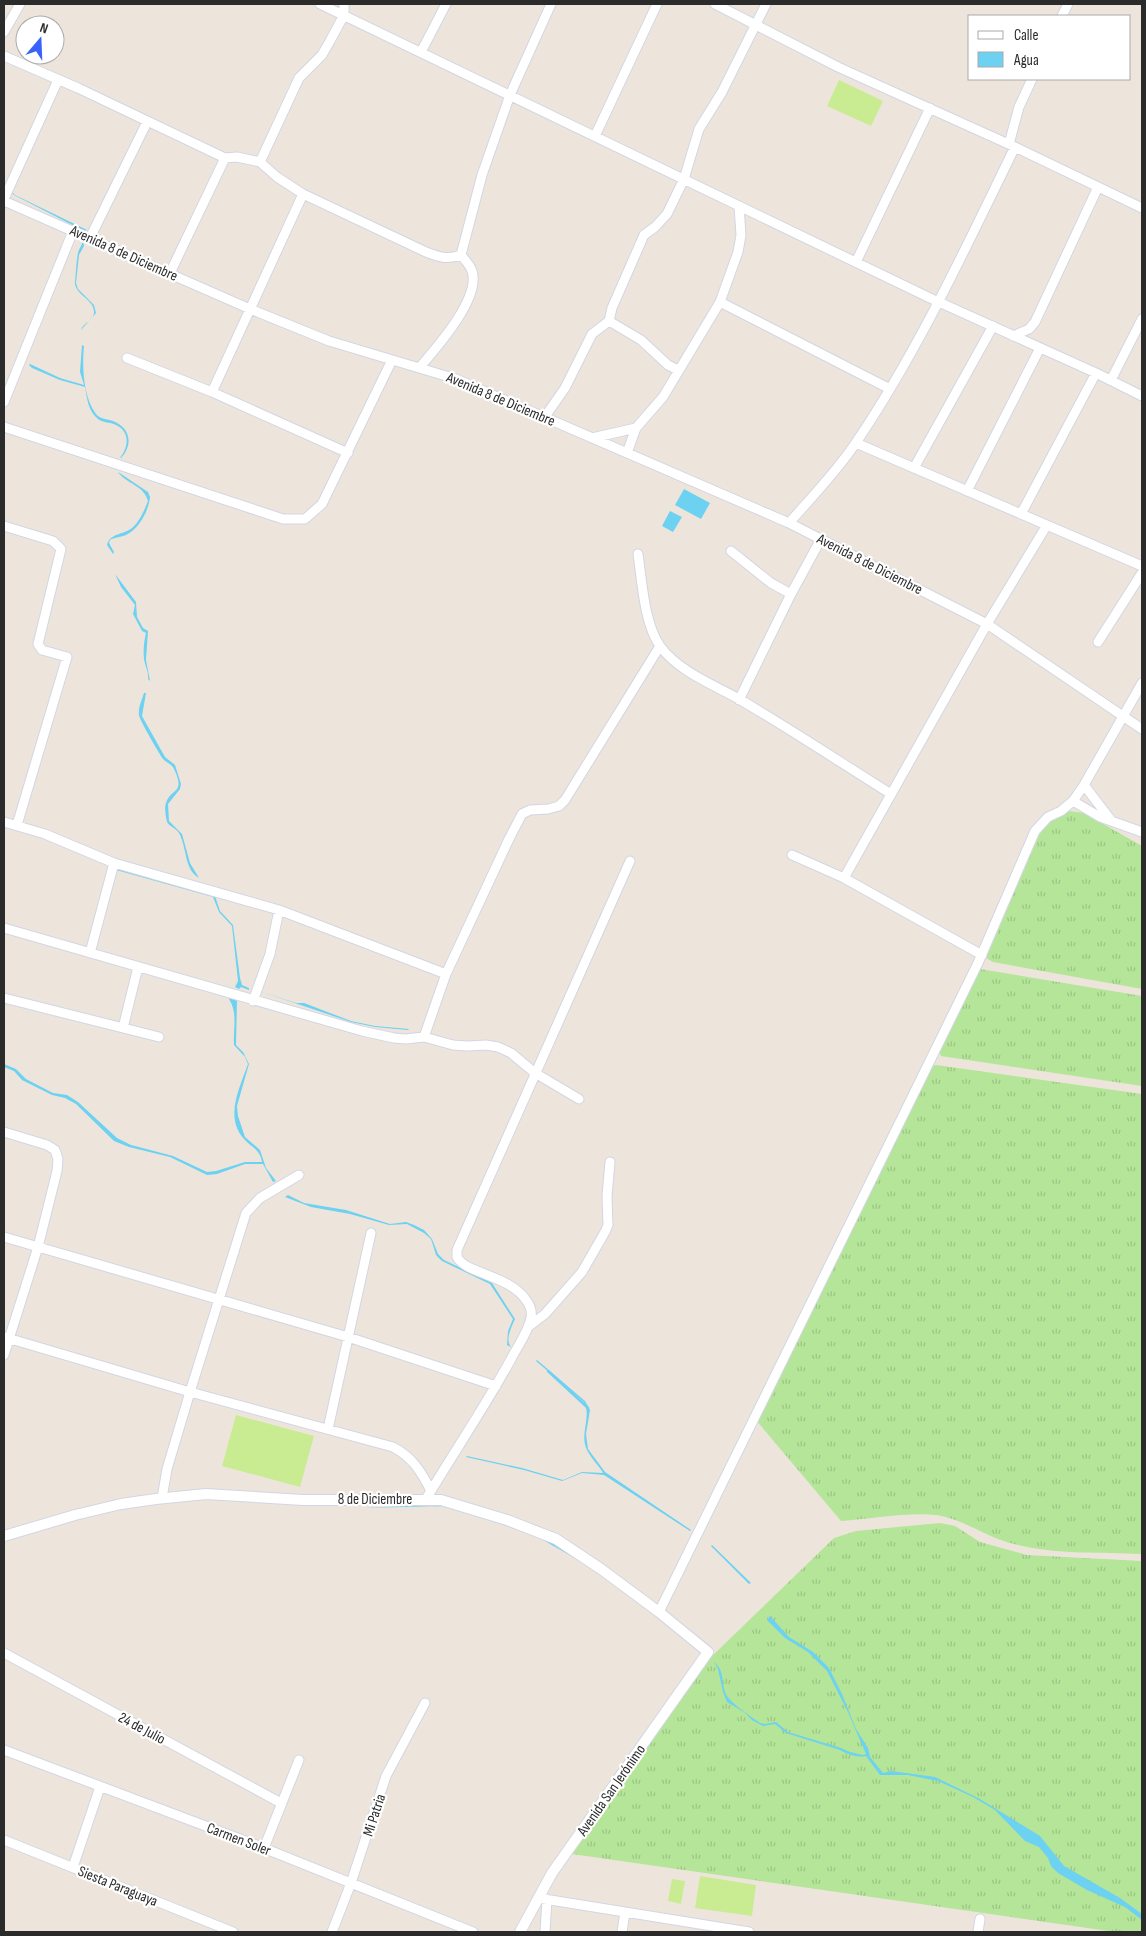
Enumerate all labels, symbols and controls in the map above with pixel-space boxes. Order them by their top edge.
north arrow [15,15,65,65]
legend [968,15,1131,80]
text: N [38,19,50,37]
text: Calle [1014,26,1038,45]
text: Agua [1013,51,1039,70]
street label: Avenida 8 de Diciembre [66,221,181,286]
street label: Avenida 8 de Diciembre [443,368,558,431]
street label: Avenida 8 de Diciembre [813,529,926,599]
street label: 8 de Diciembre [338,1490,412,1509]
street label: 24 de Julio [115,1708,169,1749]
street label: Avenida San Jerónimo [572,1741,650,1840]
street label: Mi Patria [359,1791,390,1839]
street label: Carmen Soler [204,1819,274,1861]
street label: Siesta Paraguaya [75,1862,161,1911]

